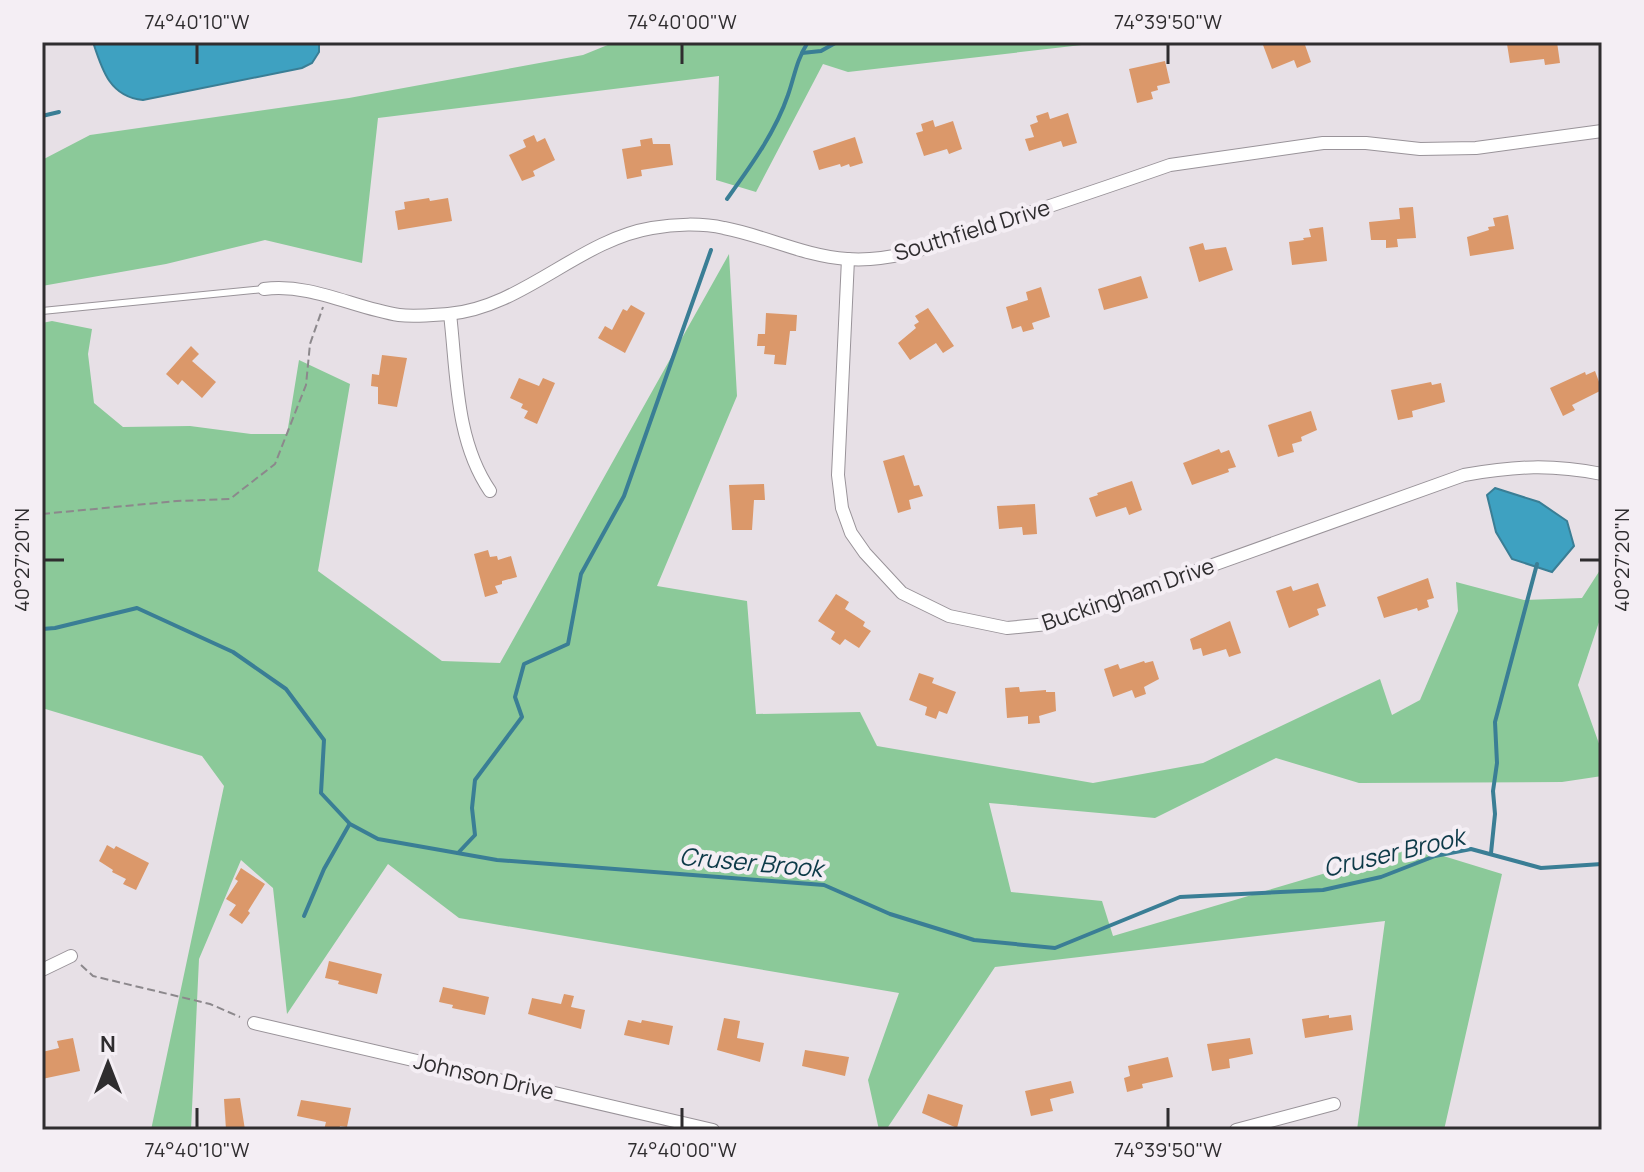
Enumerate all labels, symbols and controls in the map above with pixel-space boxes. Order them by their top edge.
text: 74°40'10"W [145,8,250,35]
text: 74°40'00"W [627,8,737,35]
text: 74°39'50"W [1114,8,1222,35]
street label: Southfield Drive [890,192,1054,268]
text: 40°27'20"N [8,508,35,612]
text: 40°27'20"N [1608,508,1635,612]
street label: Buckingham Drive [1038,550,1218,638]
water label: Cruser Brook [1320,819,1470,884]
water label: Cruser Brook [678,839,827,884]
north arrow [68,1024,148,1104]
text: N [100,1029,116,1059]
street label: Johnson Drive [411,1045,557,1107]
text: 74°40'10"W [145,1136,250,1163]
text: 74°40'00"W [627,1136,737,1163]
text: 74°39'50"W [1114,1136,1222,1163]

